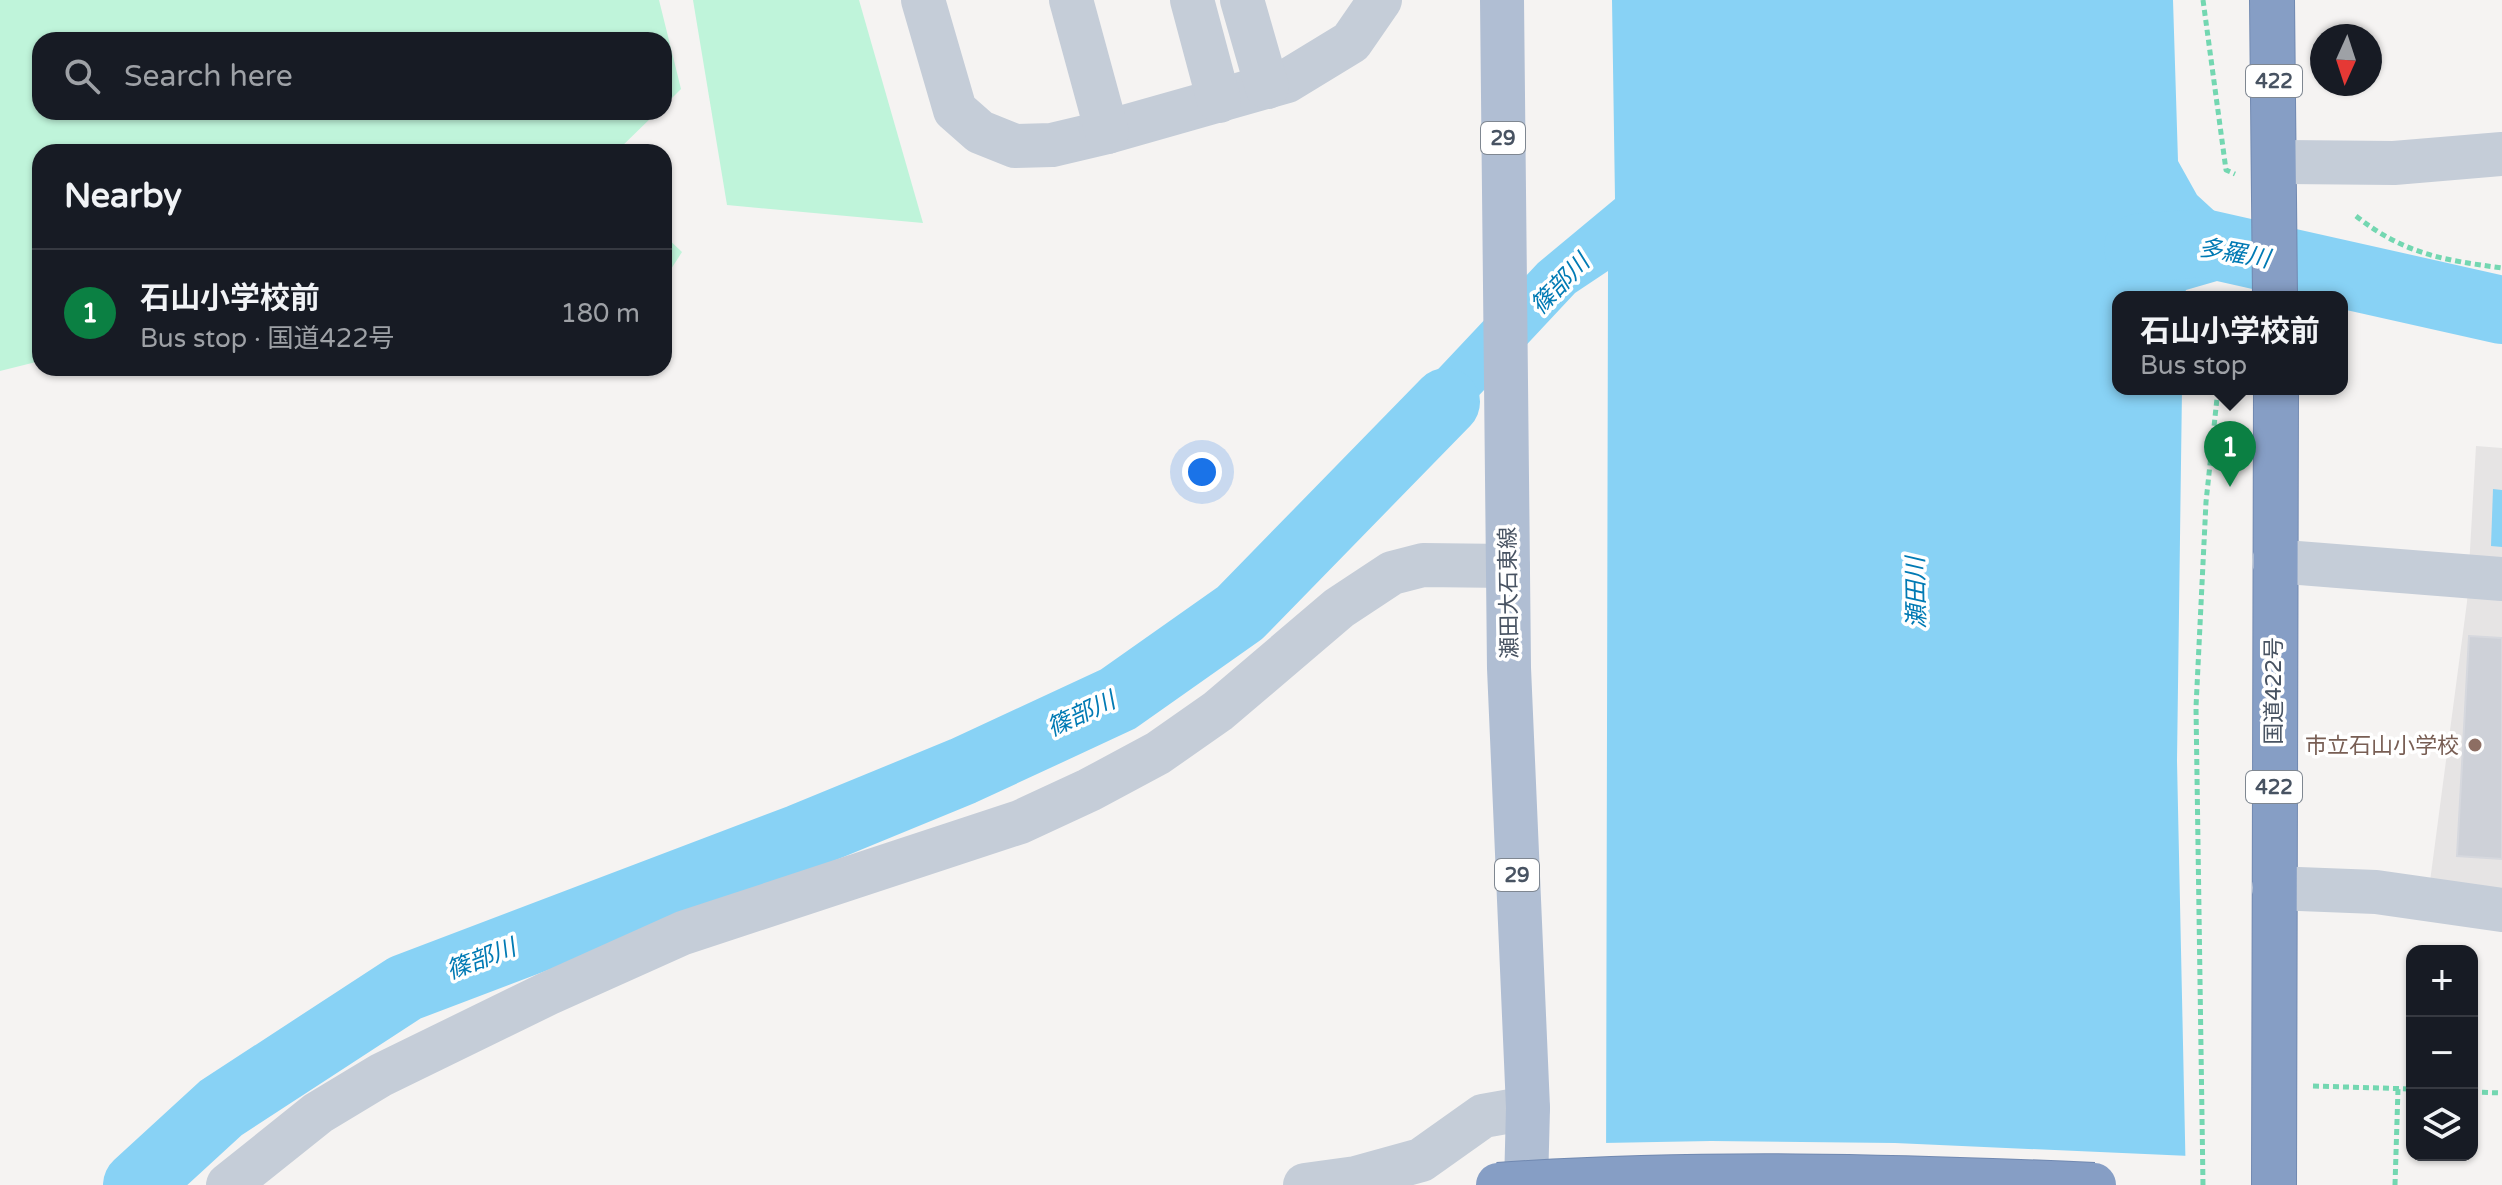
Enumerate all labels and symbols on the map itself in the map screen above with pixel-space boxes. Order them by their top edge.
north arrow [2310,24,2382,96]
road number: 422 [2246,65,2302,97]
road number: 29 [1481,122,1525,154]
water label: 多羅川 [2196,233,2275,275]
water label: 篠部川 [1525,246,1598,320]
pin: 1 [2204,421,2256,487]
your location [1182,452,1222,492]
street label: 瀬田大石東線 [1495,527,1523,659]
water label: 瀬田川 [1901,554,1932,629]
street label: 国道422号 [2261,637,2287,745]
water label: 篠部川 [1042,685,1123,743]
place label: 市立石山小学校 [2305,733,2459,759]
marker: 市立石山小学校 [2466,736,2484,754]
road number: 422 [2246,771,2302,803]
road number: 29 [1495,859,1539,891]
water label: 篠部川 [442,932,523,986]

